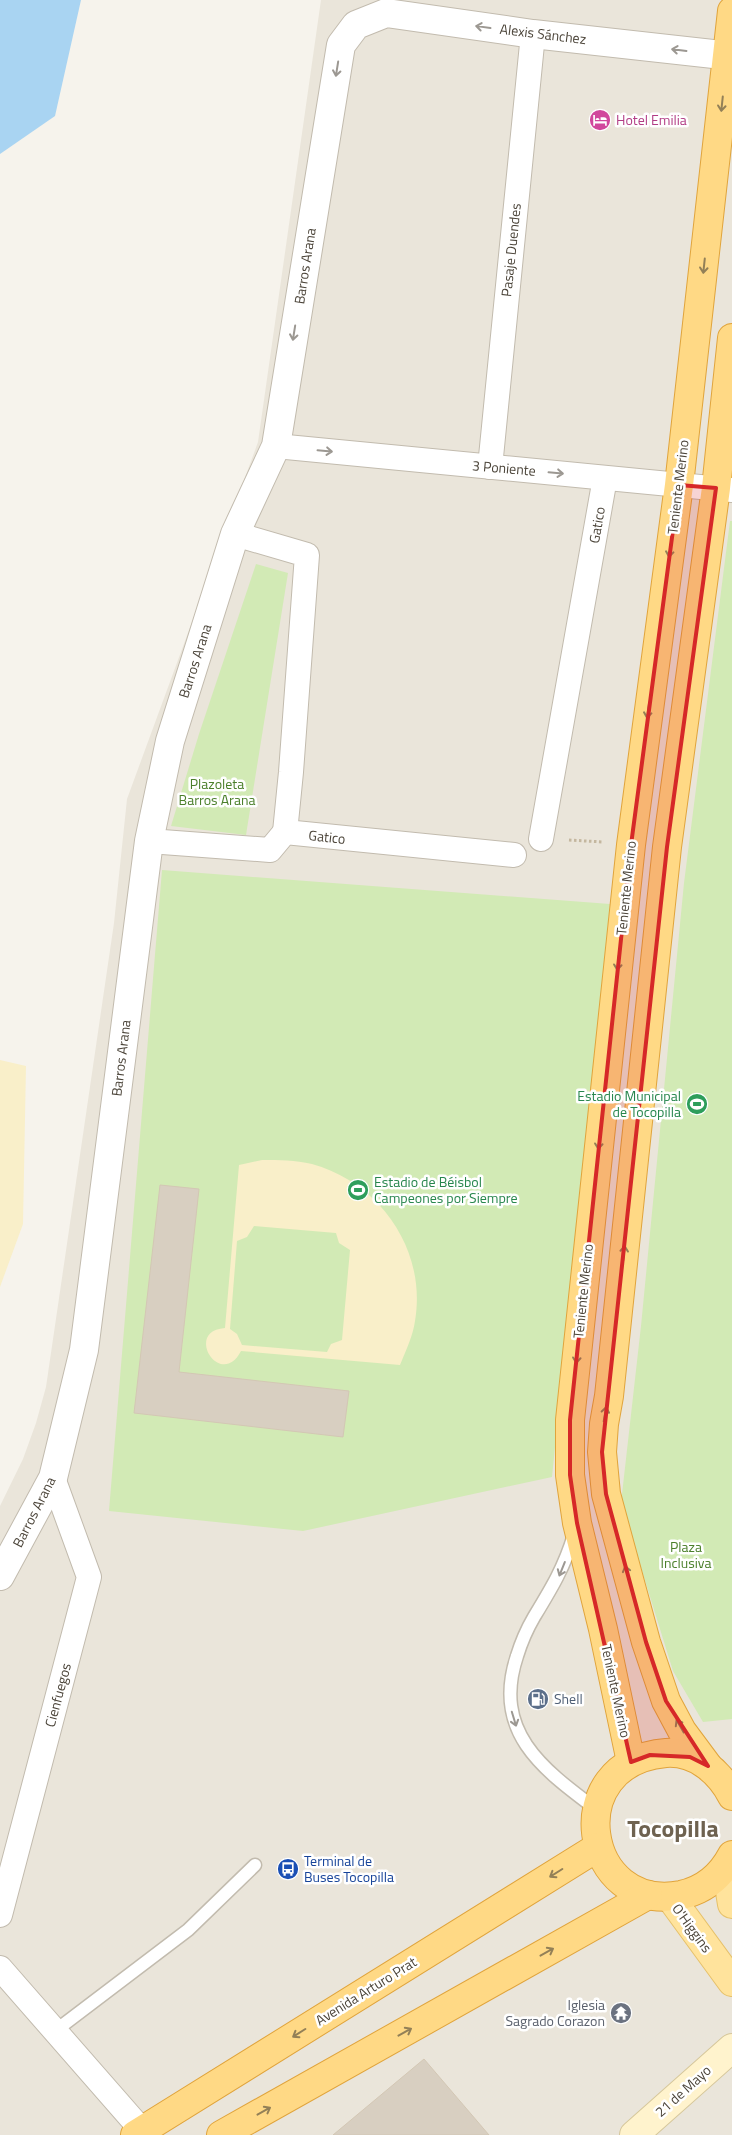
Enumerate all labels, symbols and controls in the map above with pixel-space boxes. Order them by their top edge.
street label: Alexis Sánchez [499,18,587,49]
one-way arrow [475,21,491,31]
one-way arrow [671,45,687,55]
one-way arrow [332,60,342,76]
one-way arrow [717,96,727,112]
hotel icon: Hotel Emilia [588,108,612,132]
place label: Hotel Emilia [616,109,687,130]
street label: Pasaje Duendes [495,202,526,298]
street label: Barros Arana [288,226,321,306]
one-way arrow [699,257,709,273]
one-way arrow [289,324,299,340]
street label: Teniente Merino [661,439,694,535]
one-way arrow [316,446,332,456]
street label: 3 Poniente [471,454,537,481]
one-way arrow [548,468,564,478]
street label: Gatico [583,505,610,545]
one-way arrow [665,542,675,558]
street label: Barros Arana [173,621,216,701]
one-way arrow [643,703,653,719]
park label: Plazoleta Barros Arana [179,773,255,810]
street label: Gatico [308,824,347,849]
street label: Teniente Merino [610,840,641,936]
one-way arrow [613,954,623,970]
street label: Barros Arana [105,1018,136,1097]
place label: Estadio Municipal de Tocopilla [577,1085,681,1122]
sports icon: Estadio Municipal de Tocopilla [685,1092,709,1116]
one-way arrow [594,1133,604,1149]
place label: Estadio de Béisbol Campeones por Siempre [374,1171,518,1208]
sports icon: Estadio de Béisbol Campeones por Siempre [346,1178,370,1202]
street label: Teniente Merino [567,1243,598,1339]
one-way arrow [619,1245,629,1261]
one-way arrow [572,1347,582,1363]
one-way arrow [601,1406,611,1422]
street label: Barros Arana [7,1473,60,1551]
park label: Plaza Inclusiva [661,1536,711,1573]
one-way arrow [556,1561,566,1576]
one-way arrow [622,1566,631,1582]
street label: Teniente Merino [596,1642,637,1740]
street label: Cienfuegos [39,1661,76,1729]
fuel station icon: Shell [526,1687,550,1711]
place label: Shell [554,1688,583,1709]
one-way arrow [509,1711,519,1727]
one-way arrow [675,1720,685,1734]
district label: Tocopilla [627,1810,719,1846]
place label: Terminal de Buses Tocopilla [304,1850,394,1887]
bus stop icon: Terminal de Buses Tocopilla [276,1857,300,1881]
one-way arrow [550,1869,564,1879]
street label: O'Higgins [667,1899,717,1957]
one-way arrow [539,1947,554,1956]
street label: Avenida Arturo Prat [311,1951,420,2030]
place label: Iglesia Sagrado Corazon [506,1994,605,2031]
temple icon: Iglesia Sagrado Corazon [609,2001,633,2025]
one-way arrow [398,2026,412,2036]
one-way arrow [293,2028,307,2038]
street label: 21 de Mayo [650,2060,715,2122]
one-way arrow [256,2106,271,2116]

